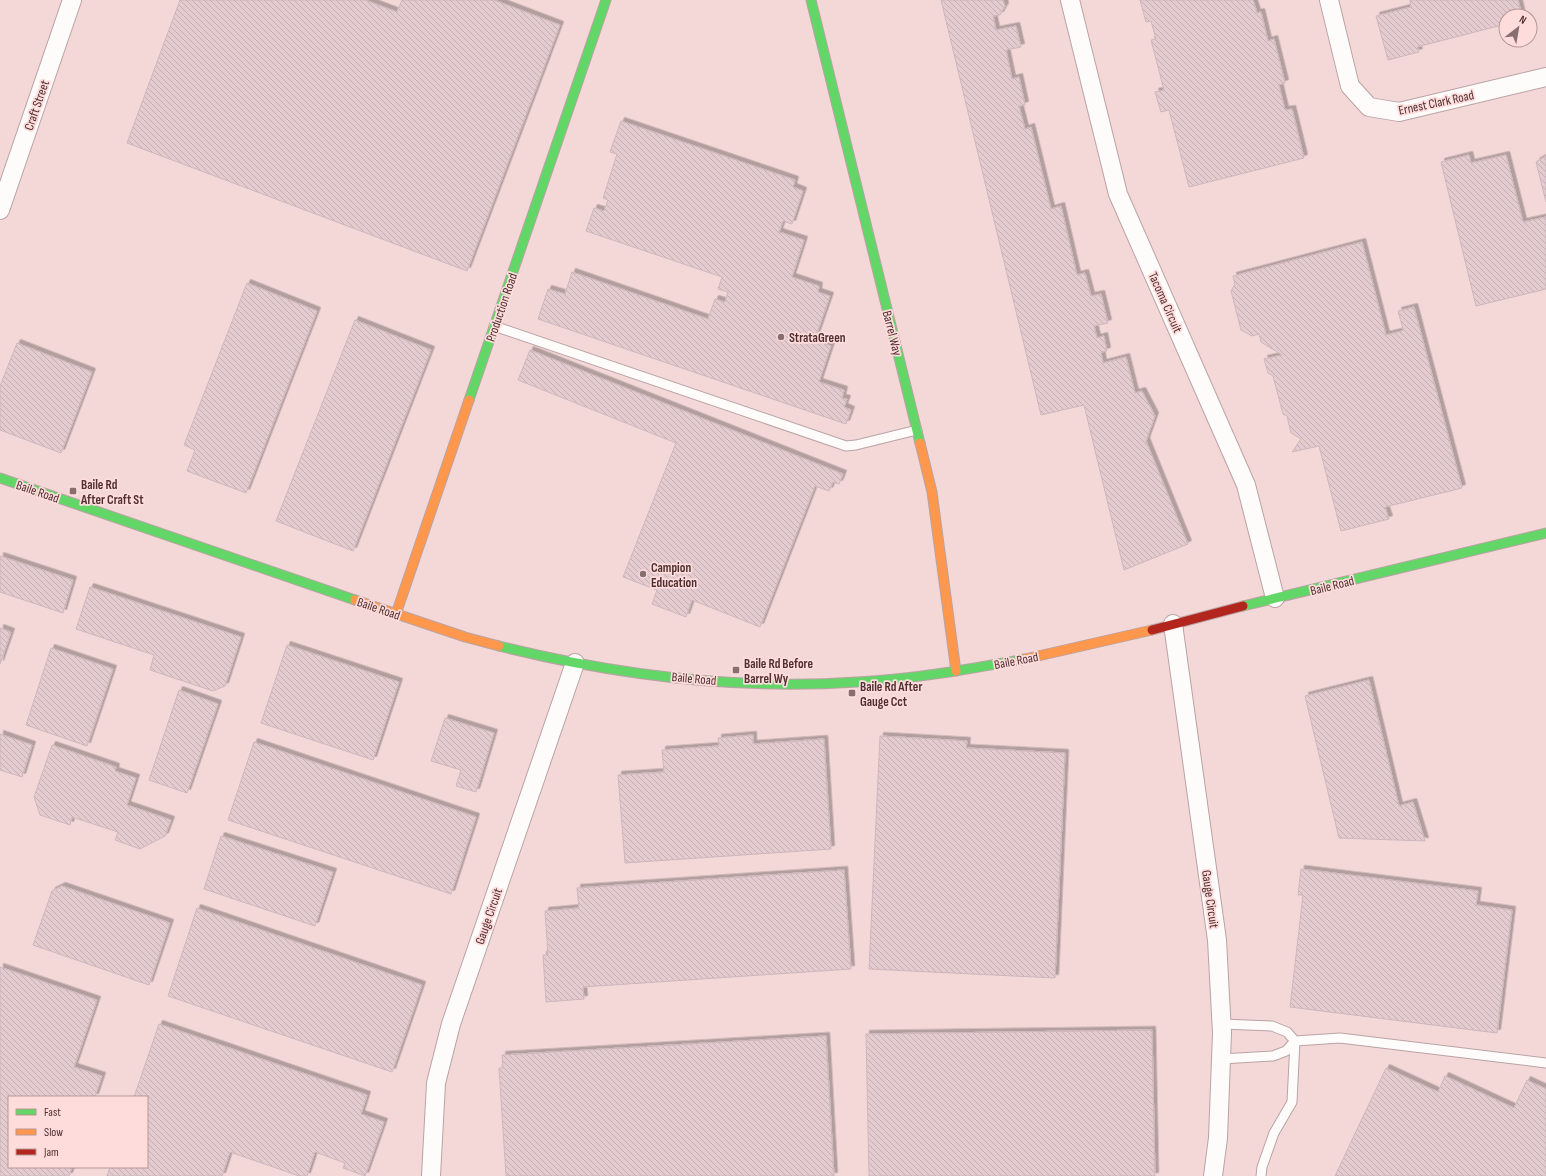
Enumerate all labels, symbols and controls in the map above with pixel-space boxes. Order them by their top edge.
north arrow [1498,8,1538,48]
text: N [1517,13,1529,27]
street label: Craft Street [21,78,53,133]
street label: Ernest Clark Road [1397,87,1475,119]
street label: Tacoma Circuit [1145,270,1186,335]
street label: Production Road [483,271,521,344]
street label: Barrel Way [879,309,905,357]
place label: StrataGreen [789,330,846,346]
marker: StrataGreen [776,332,786,342]
street label: Baile Road [14,477,61,507]
place label: Baile Rd After Craft St [80,477,144,508]
marker: Baile Rd After Craft St [68,486,78,496]
place label: Campion Education [651,560,697,591]
marker: Campion Education [638,569,648,579]
street label: Baile Road [1309,573,1356,599]
street label: Baile Road [355,594,402,624]
street label: Baile Road [993,649,1040,673]
place label: Baile Rd Before Barrel Wy [744,656,813,687]
marker: Baile Rd Before Barrel Wy [731,665,741,675]
street label: Baile Road [671,669,717,689]
place label: Baile Rd After Gauge Cct [860,679,922,710]
marker: Baile Rd After Gauge Cct [847,688,857,698]
street label: Gauge Circuit [1198,869,1222,929]
street label: Gauge Circuit [472,886,506,947]
legend [8,1096,148,1168]
text: Fast [44,1105,61,1120]
text: Slow [44,1125,63,1140]
text: Jam [43,1145,59,1160]

